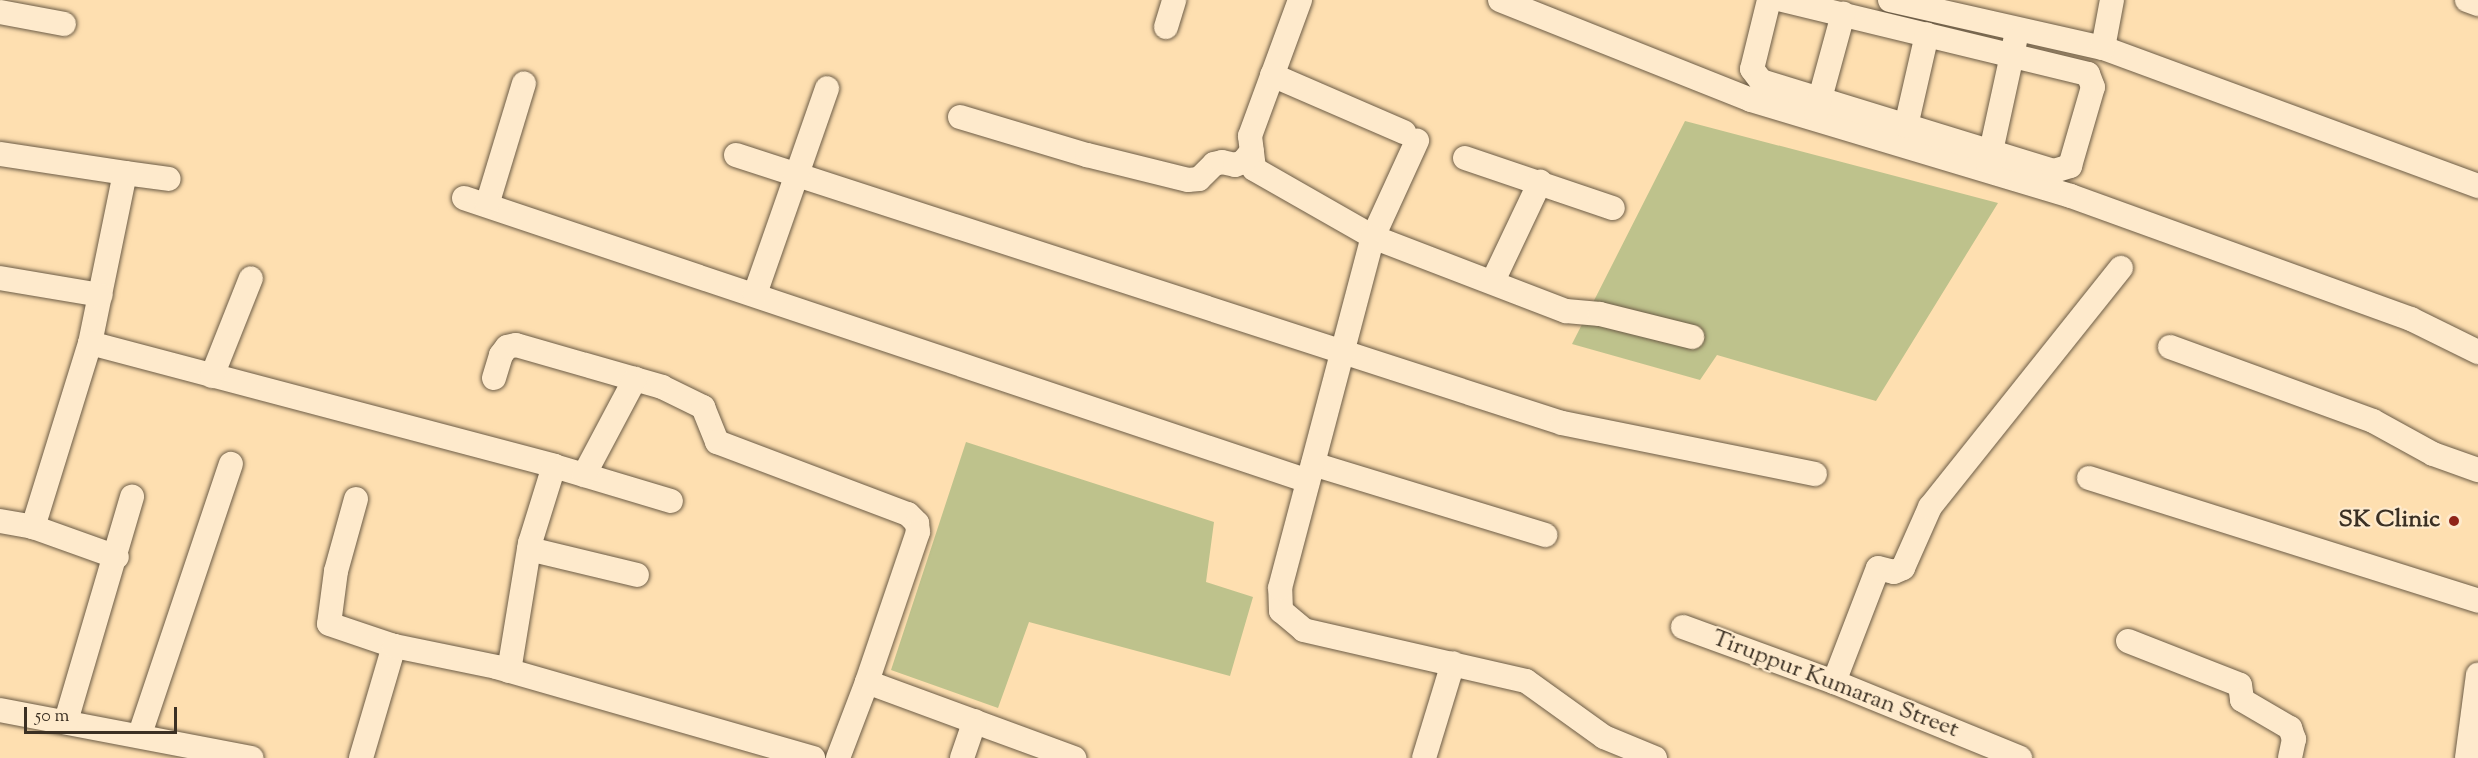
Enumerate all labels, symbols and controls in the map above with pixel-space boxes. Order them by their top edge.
place label: SK Clinic [2339,507,2440,535]
marker: SK Clinic [2445,512,2463,530]
street label: Tiruppur Kumaran Street [1708,625,1962,745]
scale bar [27,695,180,733]
text: 50 m [35,704,69,730]

